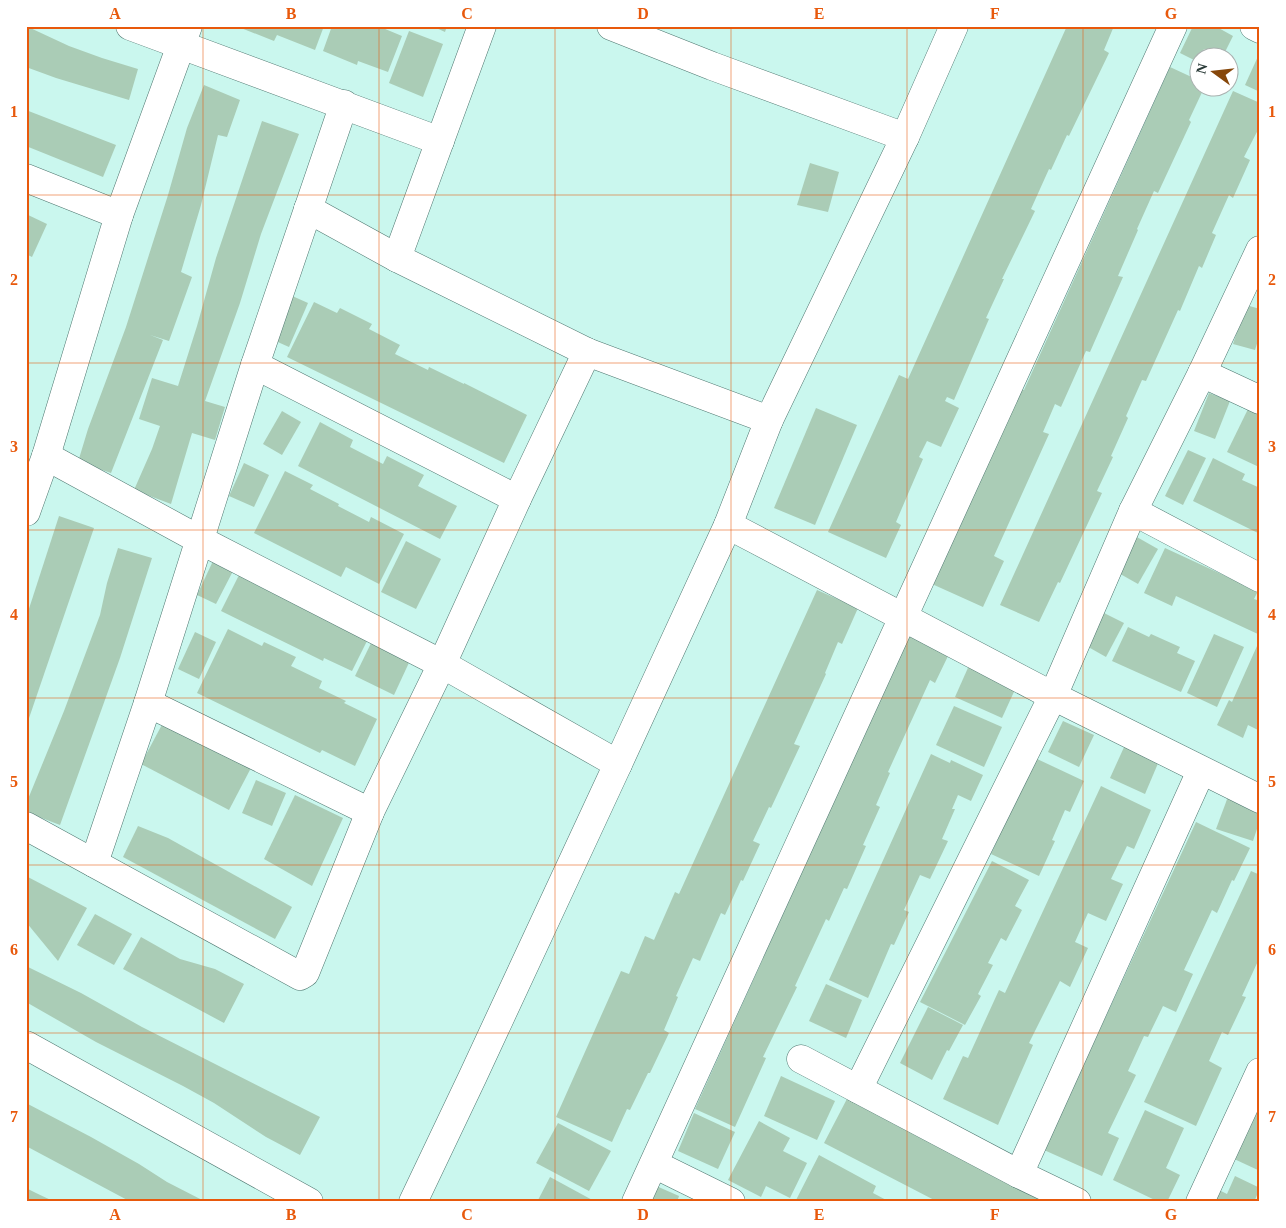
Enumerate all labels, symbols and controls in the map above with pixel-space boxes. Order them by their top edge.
text: A [109,5,121,22]
text: B [286,5,297,22]
text: C [461,5,473,22]
text: D [637,5,649,22]
text: E [814,5,824,22]
text: F [990,5,1000,22]
text: G [1165,5,1178,22]
north arrow [1188,48,1238,98]
text: N [1193,62,1210,76]
text: 1 [10,103,18,120]
text: 1 [1268,103,1276,120]
text: 2 [10,271,18,288]
text: 2 [1268,271,1276,288]
text: 3 [10,438,18,455]
text: 3 [1268,438,1276,455]
text: 4 [10,606,18,623]
text: 4 [1268,606,1276,623]
text: 5 [10,773,18,790]
text: 5 [1268,773,1276,790]
text: 6 [10,941,18,958]
text: 6 [1268,941,1276,958]
text: 7 [10,1108,18,1125]
text: 7 [1268,1108,1276,1125]
text: A [109,1206,121,1223]
text: B [286,1206,297,1223]
text: C [461,1206,473,1223]
text: D [637,1206,649,1223]
text: E [814,1206,824,1223]
text: F [990,1206,1000,1223]
text: G [1165,1206,1178,1223]

